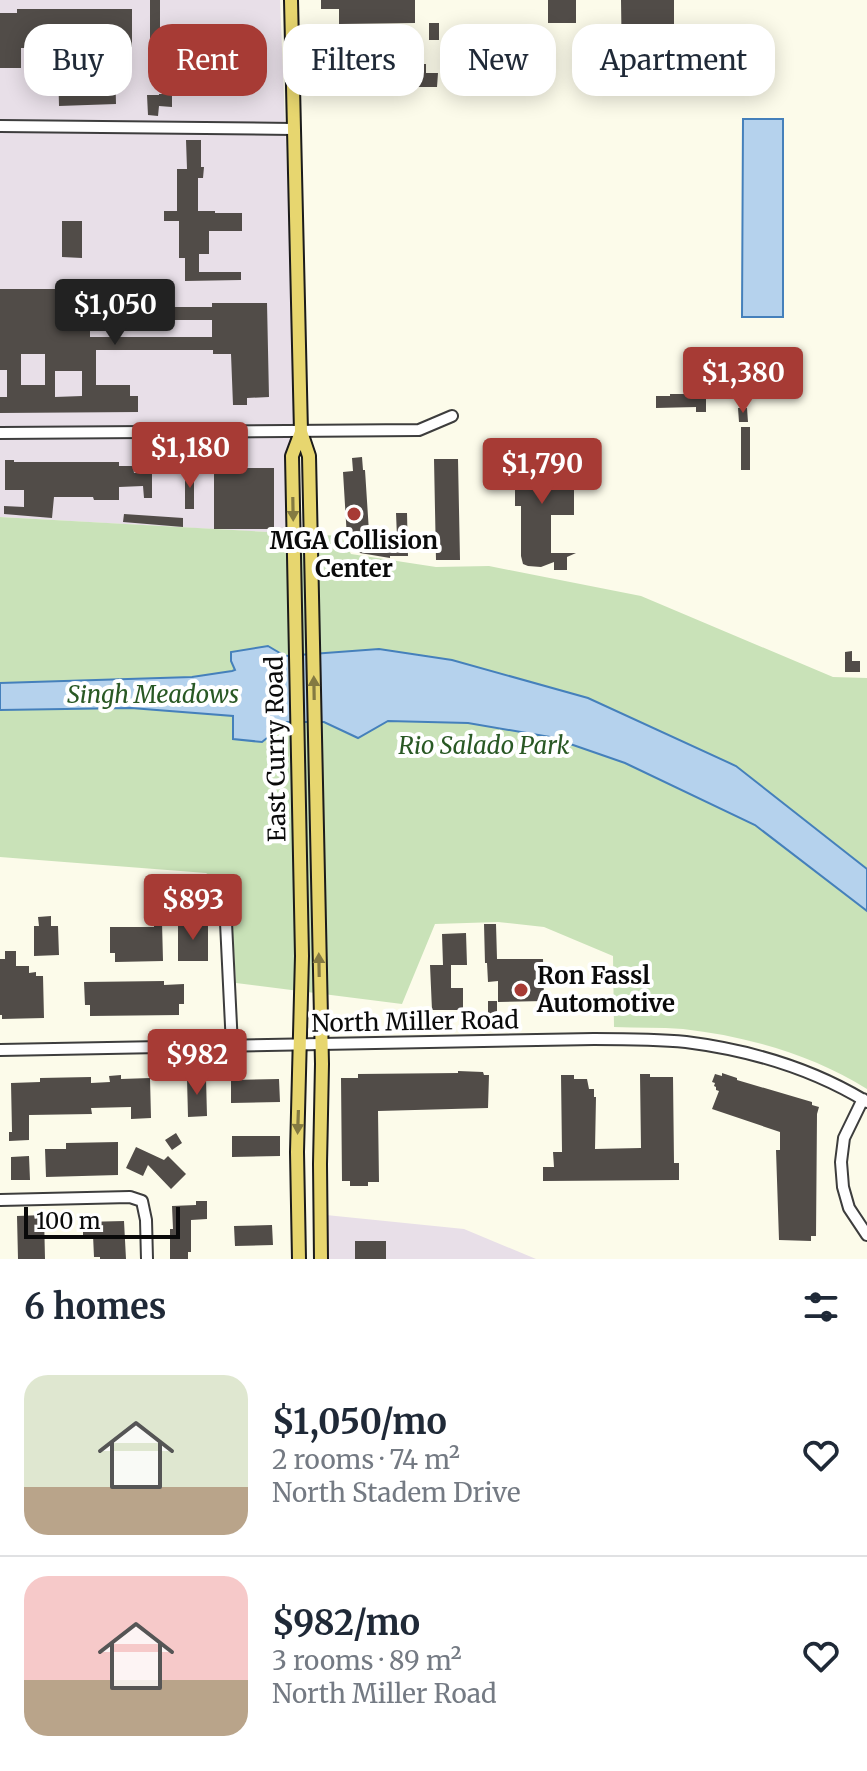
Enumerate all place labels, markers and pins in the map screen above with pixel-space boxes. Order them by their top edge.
pin: $1,050 [50,279,180,347]
pin: $1,380 [678,347,808,415]
pin: $1,180 [125,422,255,490]
pin: $1,790 [477,438,607,506]
marker: MGA Collision Center [345,505,363,523]
place label: MGA Collision Center [270,525,438,584]
pin: $893 [146,874,240,942]
place label: Ron Fassl Automotive [536,960,675,1019]
marker: Ron Fassl Automotive [512,981,530,999]
pin: $982 [150,1029,244,1097]

